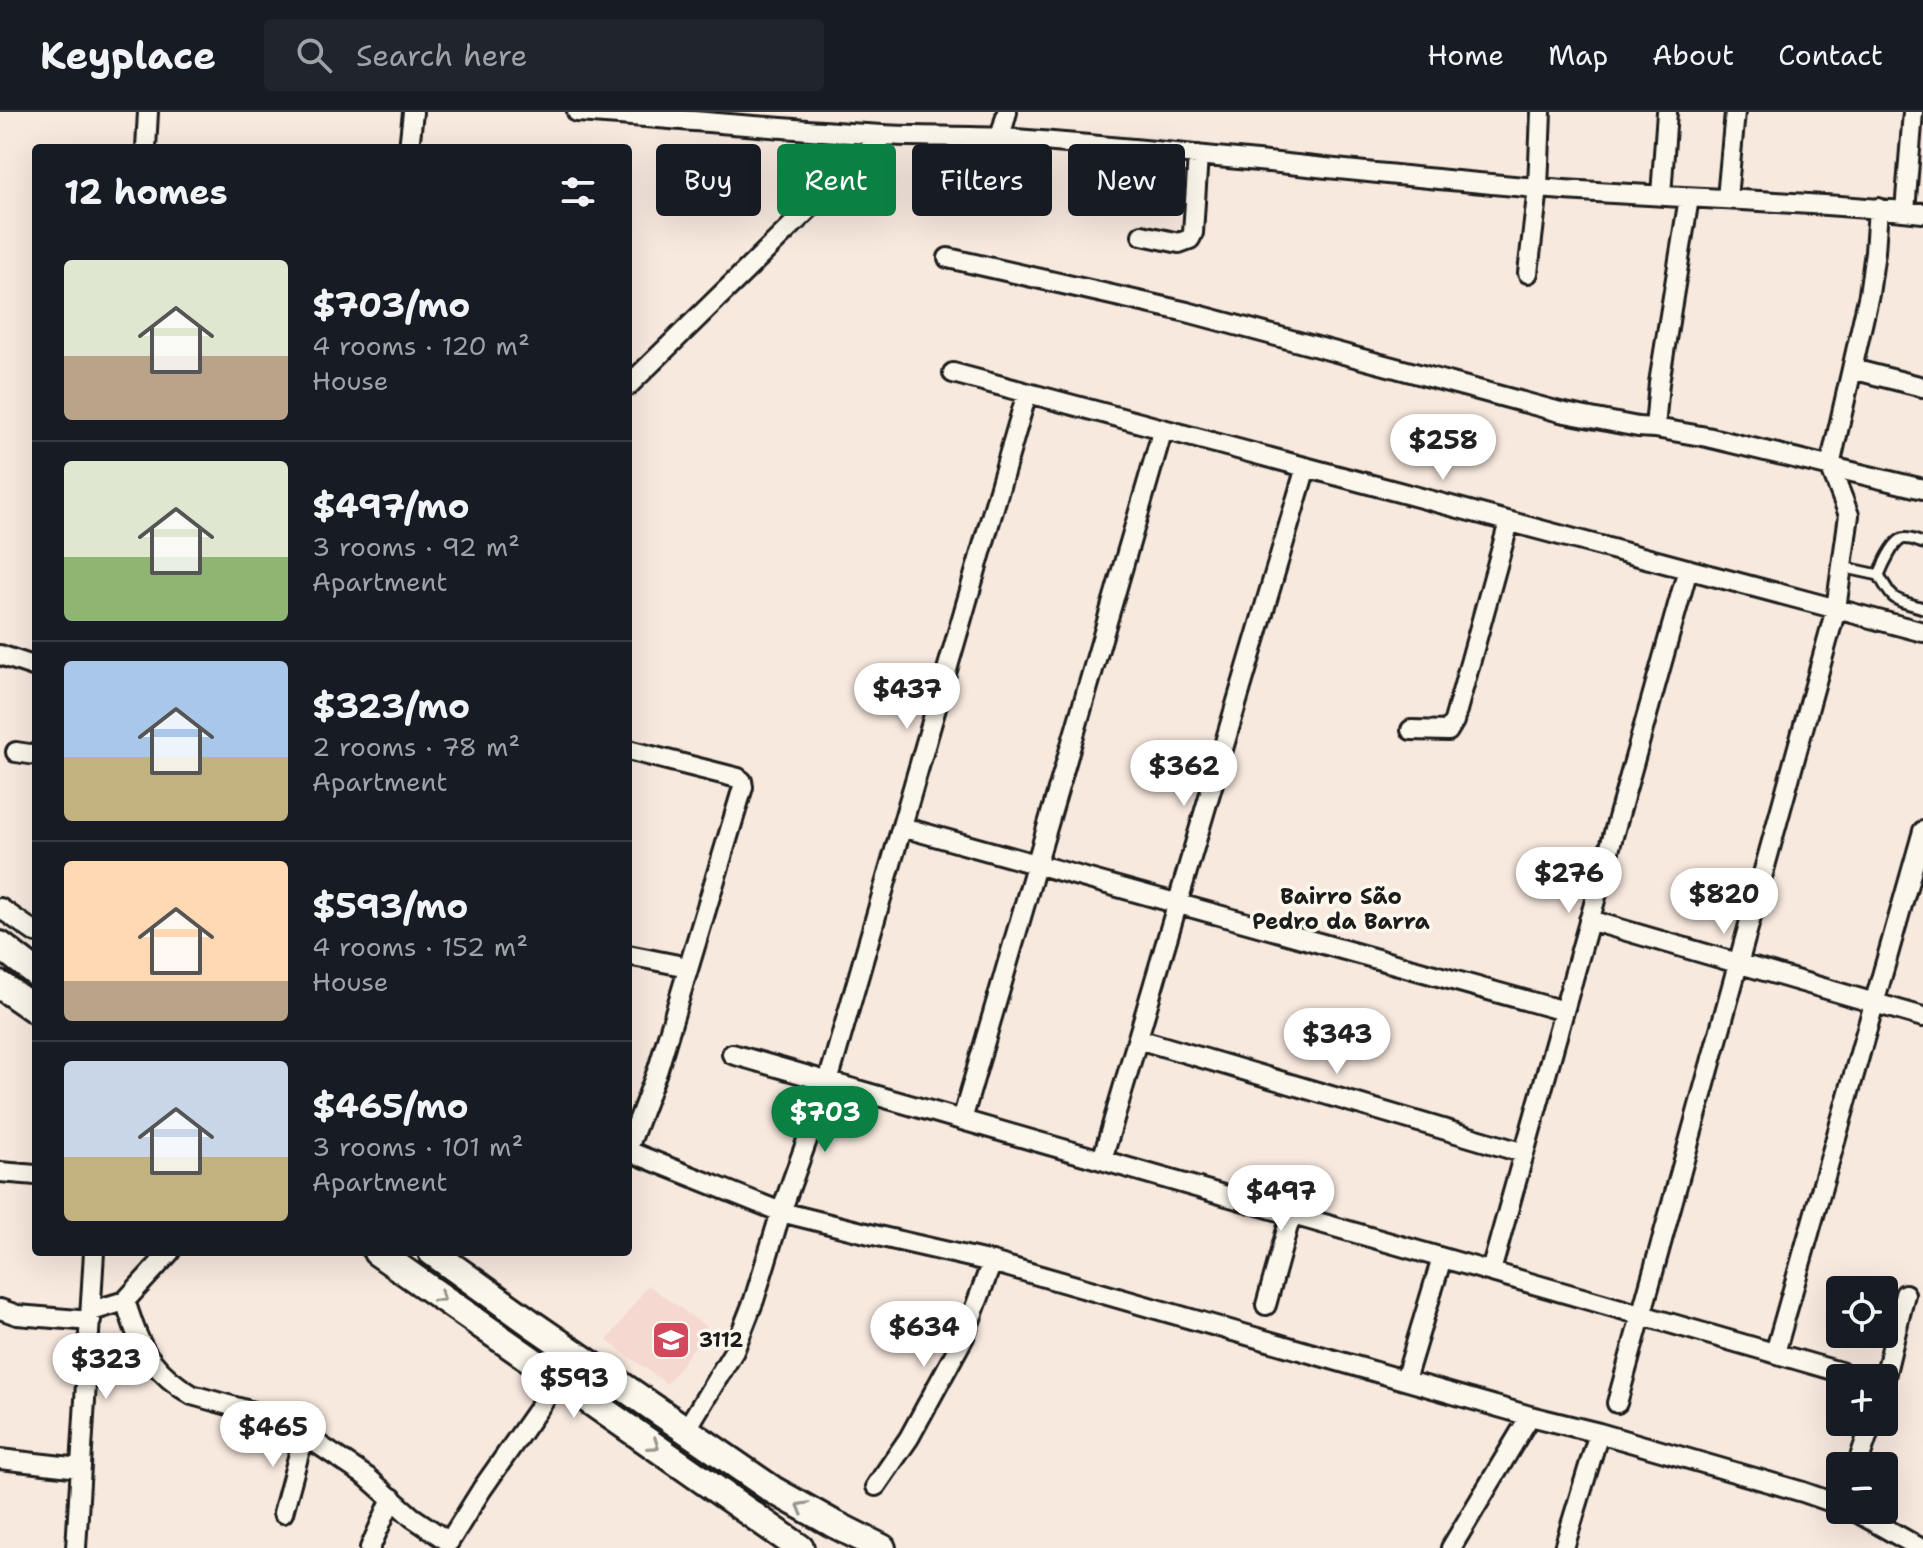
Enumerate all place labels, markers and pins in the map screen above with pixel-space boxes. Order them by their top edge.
pin: $258 [1396,414,1490,482]
pin: $437 [860,663,954,731]
pin: $362 [1137,740,1231,808]
pin: $276 [1522,847,1616,915]
pin: $820 [1677,868,1771,936]
pin: $343 [1290,1008,1384,1076]
pin: $703 [778,1086,872,1154]
pin: $497 [1234,1165,1328,1233]
pin: $634 [877,1301,971,1369]
school or university icon: 3112 [650,1319,692,1361]
place label: 3112 [699,1327,743,1353]
pin: $323 [59,1333,153,1401]
pin: $593 [527,1352,621,1420]
pin: $465 [226,1401,320,1469]

